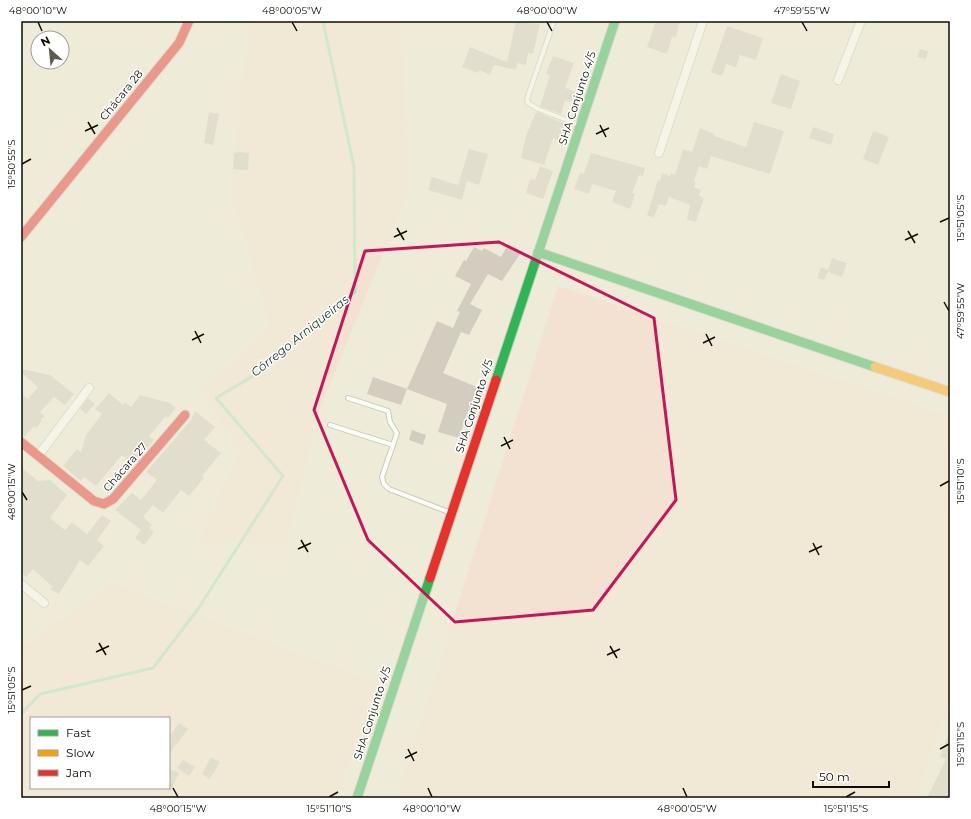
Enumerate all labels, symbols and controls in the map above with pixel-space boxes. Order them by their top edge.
text: 48°00'10"W [9,4,67,17]
text: 48°00'05"W [262,4,322,17]
text: 48°00'00"W [517,4,577,17]
text: 47°59'55"W [774,4,830,17]
north arrow [30,30,70,70]
text: N [38,33,53,49]
street label: SHA Conjunto 4/5 [555,49,599,147]
street label: Chácara 28 [96,67,146,123]
text: 15°50'55"S [5,140,18,189]
text: 15°51'05"S [954,195,967,241]
text: 47°59'55"W [954,283,967,339]
water label: Córrego Arniqueiras [248,291,352,380]
street label: SHA Conjunto 4/5 [452,357,496,455]
street label: Chácara 27 [100,440,150,494]
text: 15°51'10"S [954,458,967,504]
text: 48°00'15"W [5,463,18,521]
street label: SHA Conjunto 4/5 [350,664,394,762]
text: 15°51'05"S [5,667,18,713]
legend [30,717,170,789]
text: 15°51'15"S [954,722,967,766]
text: Fast [66,725,91,740]
text: Slow [66,745,95,760]
scale bar [813,763,889,789]
text: Jam [65,765,92,780]
text: 50 m [819,769,850,784]
text: 48°00'15"W [149,802,207,815]
text: 15°51'10"S [306,802,352,815]
text: 48°00'10"W [403,802,461,815]
text: 48°00'05"W [657,802,717,815]
text: 15°51'15"S [824,802,868,815]

